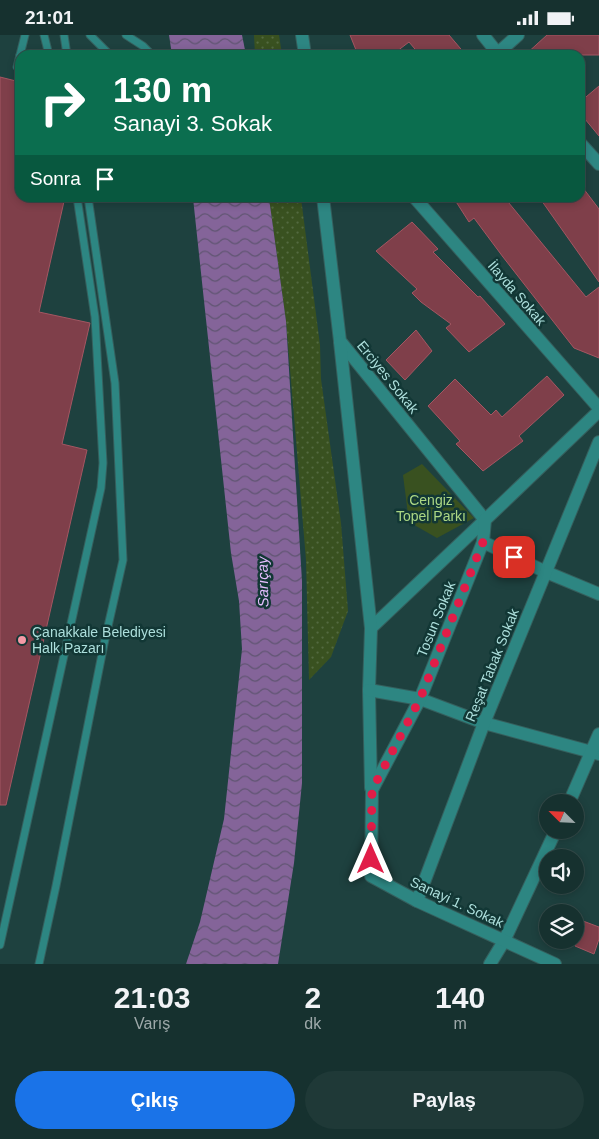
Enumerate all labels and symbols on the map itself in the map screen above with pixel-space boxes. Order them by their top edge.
street label: İlayda Sokak [485,257,551,329]
street label: Erciyes Sokak [354,337,423,417]
park label: Cengiz Topel Parkı [396,492,466,524]
pin [493,536,535,578]
water label: Sarıçay [254,555,271,608]
street label: Tosun Sokak [414,578,459,659]
street label: Reşat Tabak Sokak [462,605,522,724]
place label: Çanakkale Belediyesi Halk Pazarı [32,624,166,656]
marker: Çanakkale Belediyesi Halk Pazarı [16,634,28,646]
north arrow [539,794,584,839]
position arrow [344,832,396,884]
street label: Sanayi 1. Sokak [408,873,507,931]

